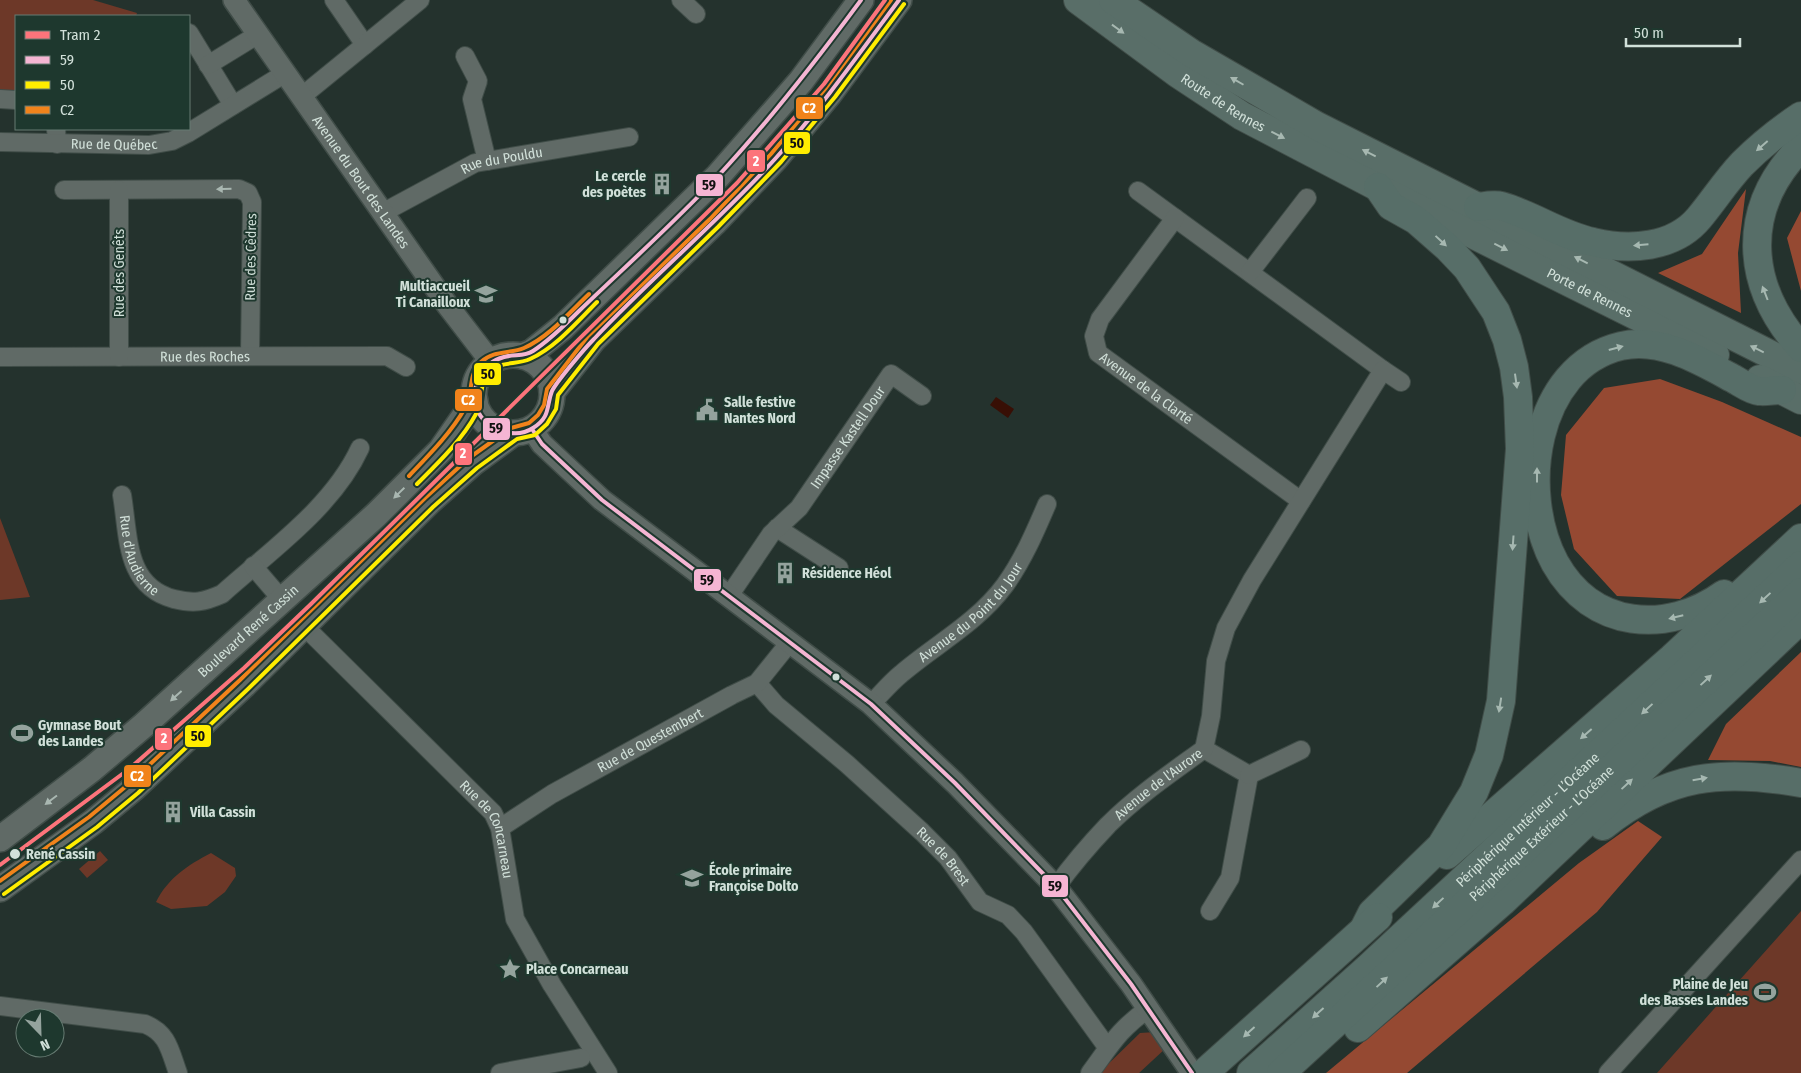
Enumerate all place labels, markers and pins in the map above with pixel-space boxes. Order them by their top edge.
place label: Le cercle des poètes [582,168,646,201]
building icon: Le cercle des poètes [649,171,675,197]
place label: Multiaccueil Ti Canailloux [396,278,470,311]
school or university icon: Multiaccueil Ti Canailloux [473,281,499,307]
unlabelled marker [558,315,568,325]
place label: Salle festive Nantes Nord [724,394,796,427]
public building icon: Salle festive Nantes Nord [694,397,720,423]
building icon: Résidence Héol [772,560,798,586]
place label: Résidence Héol [802,565,891,582]
unlabelled marker [831,672,841,682]
place label: Gymnase Bout des Landes [38,717,123,750]
sports icon: Gymnase Bout des Landes [9,720,35,746]
building icon: Villa Cassin [160,799,186,825]
place label: Villa Cassin [189,804,256,821]
place label: René Cassin [26,846,95,863]
marker: René Cassin [8,847,22,861]
place label: École primaire Françoise Dolto [709,861,799,896]
school or university icon: École primaire Françoise Dolto [679,865,705,891]
place icon: Place Concarneau [497,956,523,982]
place label: Place Concarneau [526,961,628,978]
place label: Plaine de Jeu des Basses Landes [1640,976,1748,1009]
sports icon: Plaine de Jeu des Basses Landes [1752,979,1778,1005]

